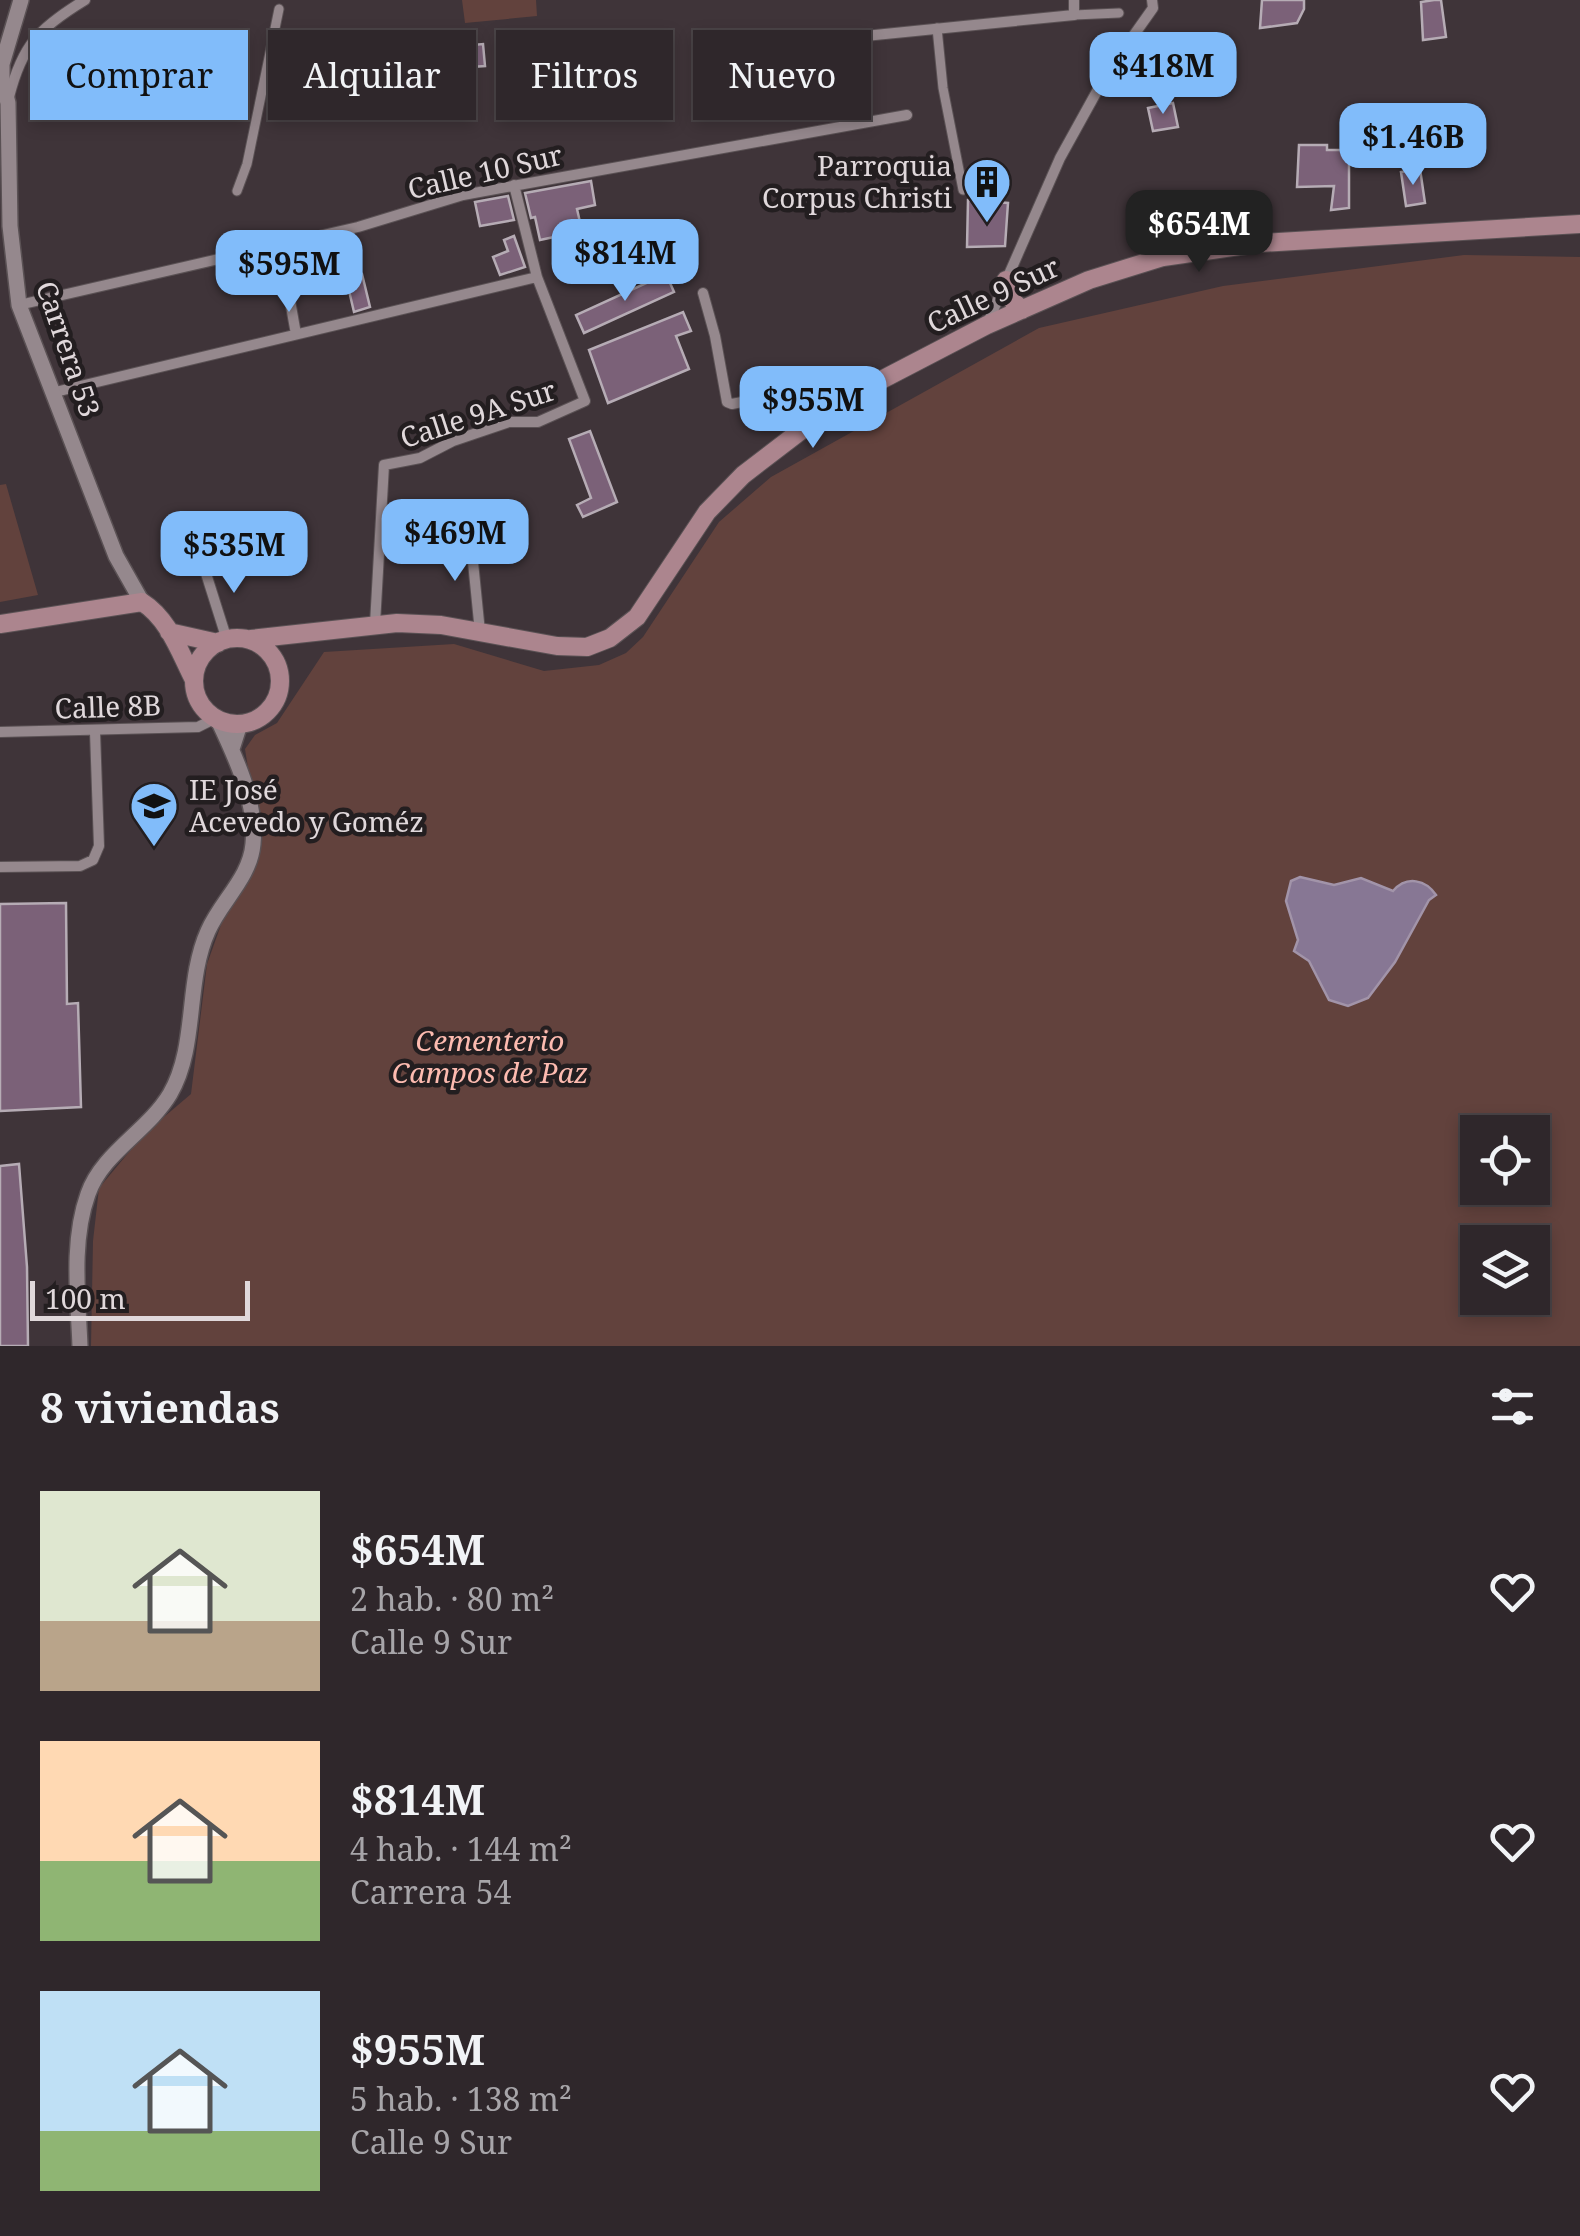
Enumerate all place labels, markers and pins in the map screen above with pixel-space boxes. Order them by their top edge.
pin: $418M [1093,32,1233,117]
pin: $1.46B [1332,103,1494,188]
place label: Parroquia Corpus Christi [762,146,952,216]
building icon: Parroquia Corpus Christi [961,156,1013,224]
pin: $654M [1129,190,1269,275]
pin: $814M [555,219,695,304]
pin: $595M [219,230,359,315]
pin: $955M [743,366,883,451]
pin: $469M [385,499,525,584]
pin: $535M [164,511,304,596]
place label: IE José Acevedo y Goméz [189,770,424,840]
school or university icon: IE José Acevedo y Goméz [128,780,180,848]

